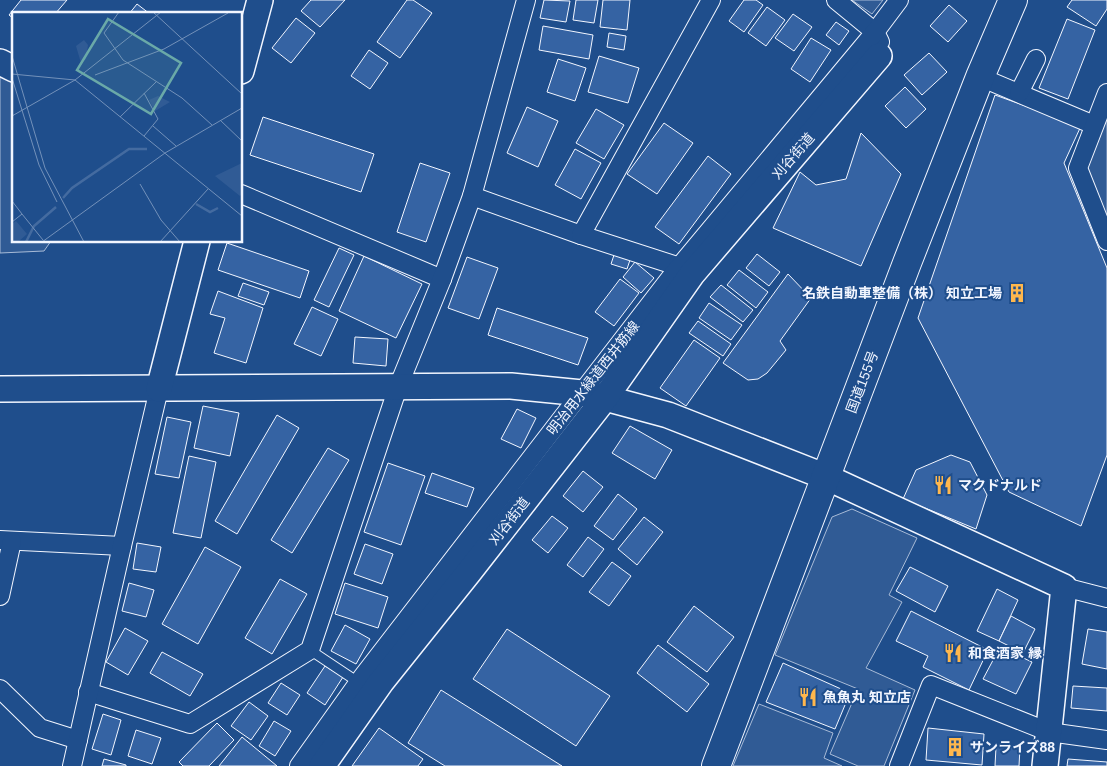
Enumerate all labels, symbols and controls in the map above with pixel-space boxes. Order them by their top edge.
inset map [12,12,242,242]
street label: 刈谷街道 [769,130,817,182]
building icon: 名鉄自動車整備（株） 知立工場 [1006,282,1028,304]
place label: 名鉄自動車整備（株） 知立工場 [802,285,1002,301]
street label: 明治用水緑道西井筋線 [544,318,642,438]
street label: 国道155号 [843,349,881,415]
restaurant icon: マクドナルド [932,474,954,496]
place label: マクドナルド [958,477,1042,493]
street label: 刈谷街道 [485,494,533,548]
restaurant icon: 和食酒家 縁 [942,642,964,664]
place label: 和食酒家 縁 [968,645,1042,661]
restaurant icon: 魚魚丸 知立店 [797,686,819,708]
place label: 魚魚丸 知立店 [823,689,911,705]
building icon: サンライズ88 [944,736,966,758]
place label: サンライズ88 [970,739,1055,755]

